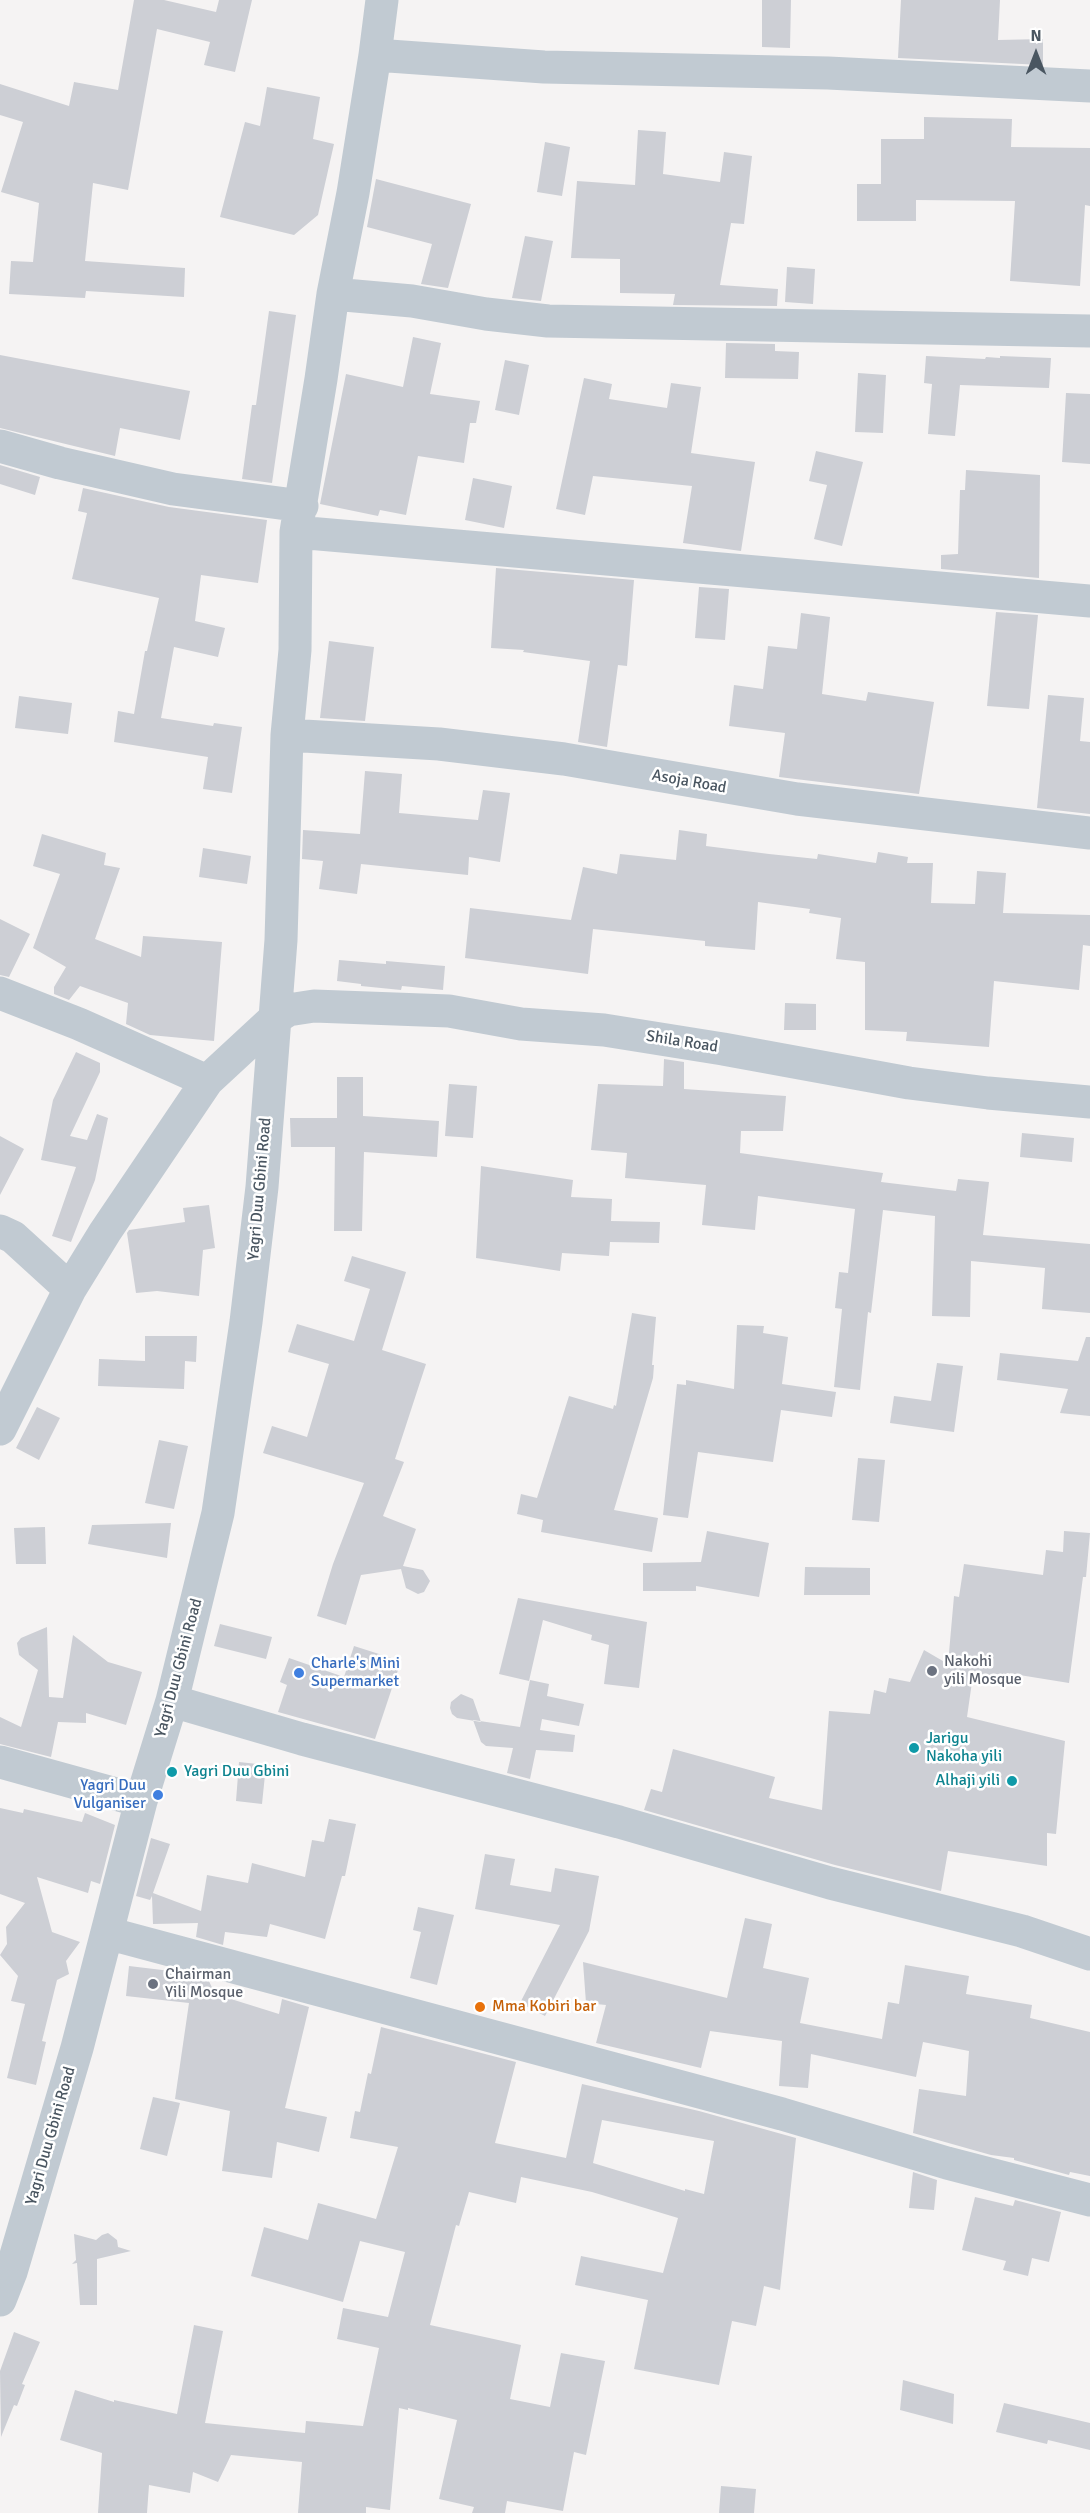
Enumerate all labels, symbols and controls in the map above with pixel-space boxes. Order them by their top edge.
north arrow [1006,24,1066,84]
text: N [1030,26,1042,46]
street label: Asoja Road [650,766,728,798]
street label: Shila Road [645,1027,719,1057]
street label: Yagri Duu Gbini Road [244,1117,276,1261]
street label: Yagri Duu Gbini Road [151,1596,207,1740]
place label: Nakohi yili Mosque [944,1652,1022,1690]
place label: Charle's Mini Supermarket [311,1654,400,1692]
marker: Nakohi yili Mosque [925,1664,939,1678]
marker: Charle's Mini Supermarket [292,1666,306,1680]
place label: Jarigu Nakoha yili [926,1729,1002,1767]
marker: Jarigu Nakoha yili [907,1741,921,1755]
place label: Yagri Duu Gbini [184,1762,289,1782]
marker: Yagri Duu Gbini [165,1765,179,1779]
place label: Alhaji yili [936,1771,1000,1791]
marker: Alhaji yili [1005,1774,1019,1788]
place label: Yagri Duu Vulganiser [73,1776,146,1814]
marker: Yagri Duu Vulganiser [151,1788,165,1802]
place label: Chairman Yili Mosque [165,1965,243,2003]
marker: Chairman Yili Mosque [146,1977,160,1991]
place label: Mma Kobiri bar [492,1997,596,2017]
marker: Mma Kobiri bar [473,2000,487,2014]
street label: Yagri Duu Gbini Road [22,2065,80,2207]

